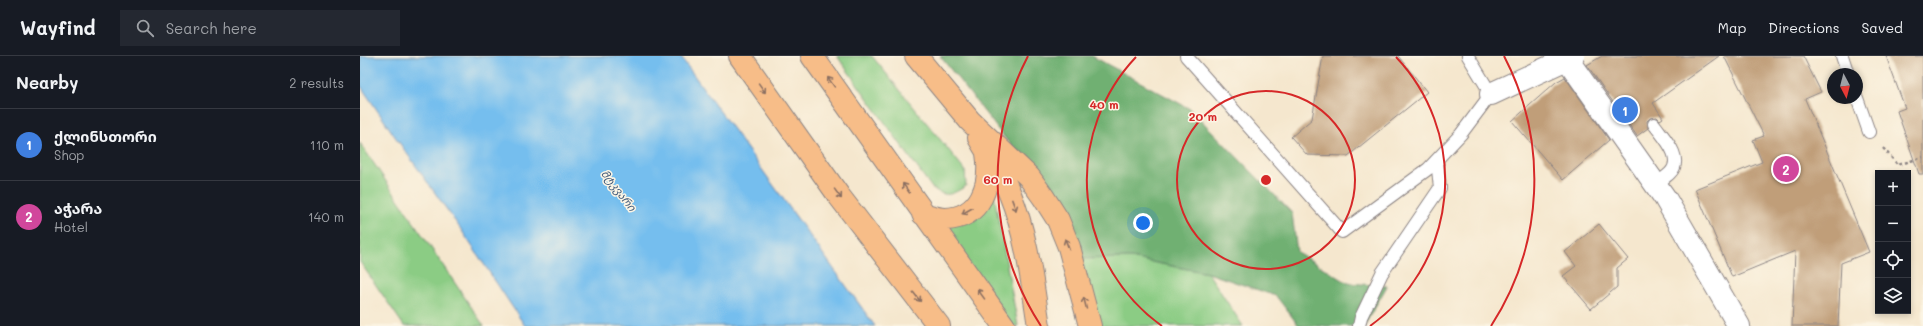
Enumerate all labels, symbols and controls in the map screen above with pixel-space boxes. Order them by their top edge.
search box [120,10,400,46]
text: Wayfind [20,15,96,40]
icon: search [134,17,156,39]
text: Search here [166,18,257,38]
text: Map [1718,18,1746,37]
text: Directions [1768,18,1839,37]
text: Saved [1861,18,1903,37]
north arrow [1827,68,1863,104]
text: Nearby [16,71,78,93]
text: 2 results [289,74,344,91]
one-way arrow [827,77,835,88]
one-way arrow [758,82,766,93]
pin: 1 [1612,95,1638,125]
text: 40 m [1089,96,1119,112]
text: 20 m [1189,108,1217,124]
text: ქლინსთორი [54,126,157,146]
text: 1 [26,136,32,153]
text: 110 m [310,136,344,153]
text: Shop [54,146,84,163]
pin: 2 [1773,154,1799,184]
water label: მტკვარი [598,166,640,214]
map controls [1875,170,1911,314]
button: + [1875,170,1911,206]
text: 60 m [984,171,1012,187]
centre of rings [1259,173,1273,187]
one-way arrow [901,183,910,194]
one-way arrow [833,188,842,199]
text: აჭარა [54,198,102,218]
one-way arrow [1011,198,1018,211]
button: − [1875,206,1911,242]
one-way arrow [961,207,973,215]
text: 2 [25,208,33,225]
text: 140 m [308,208,344,225]
your location [1133,213,1153,233]
text: Hotel [54,218,88,235]
one-way arrow [1063,238,1071,250]
button: locate [1875,242,1911,278]
button: layers [1875,278,1911,314]
one-way arrow [977,289,986,300]
one-way arrow [913,291,921,302]
one-way arrow [1080,297,1088,310]

